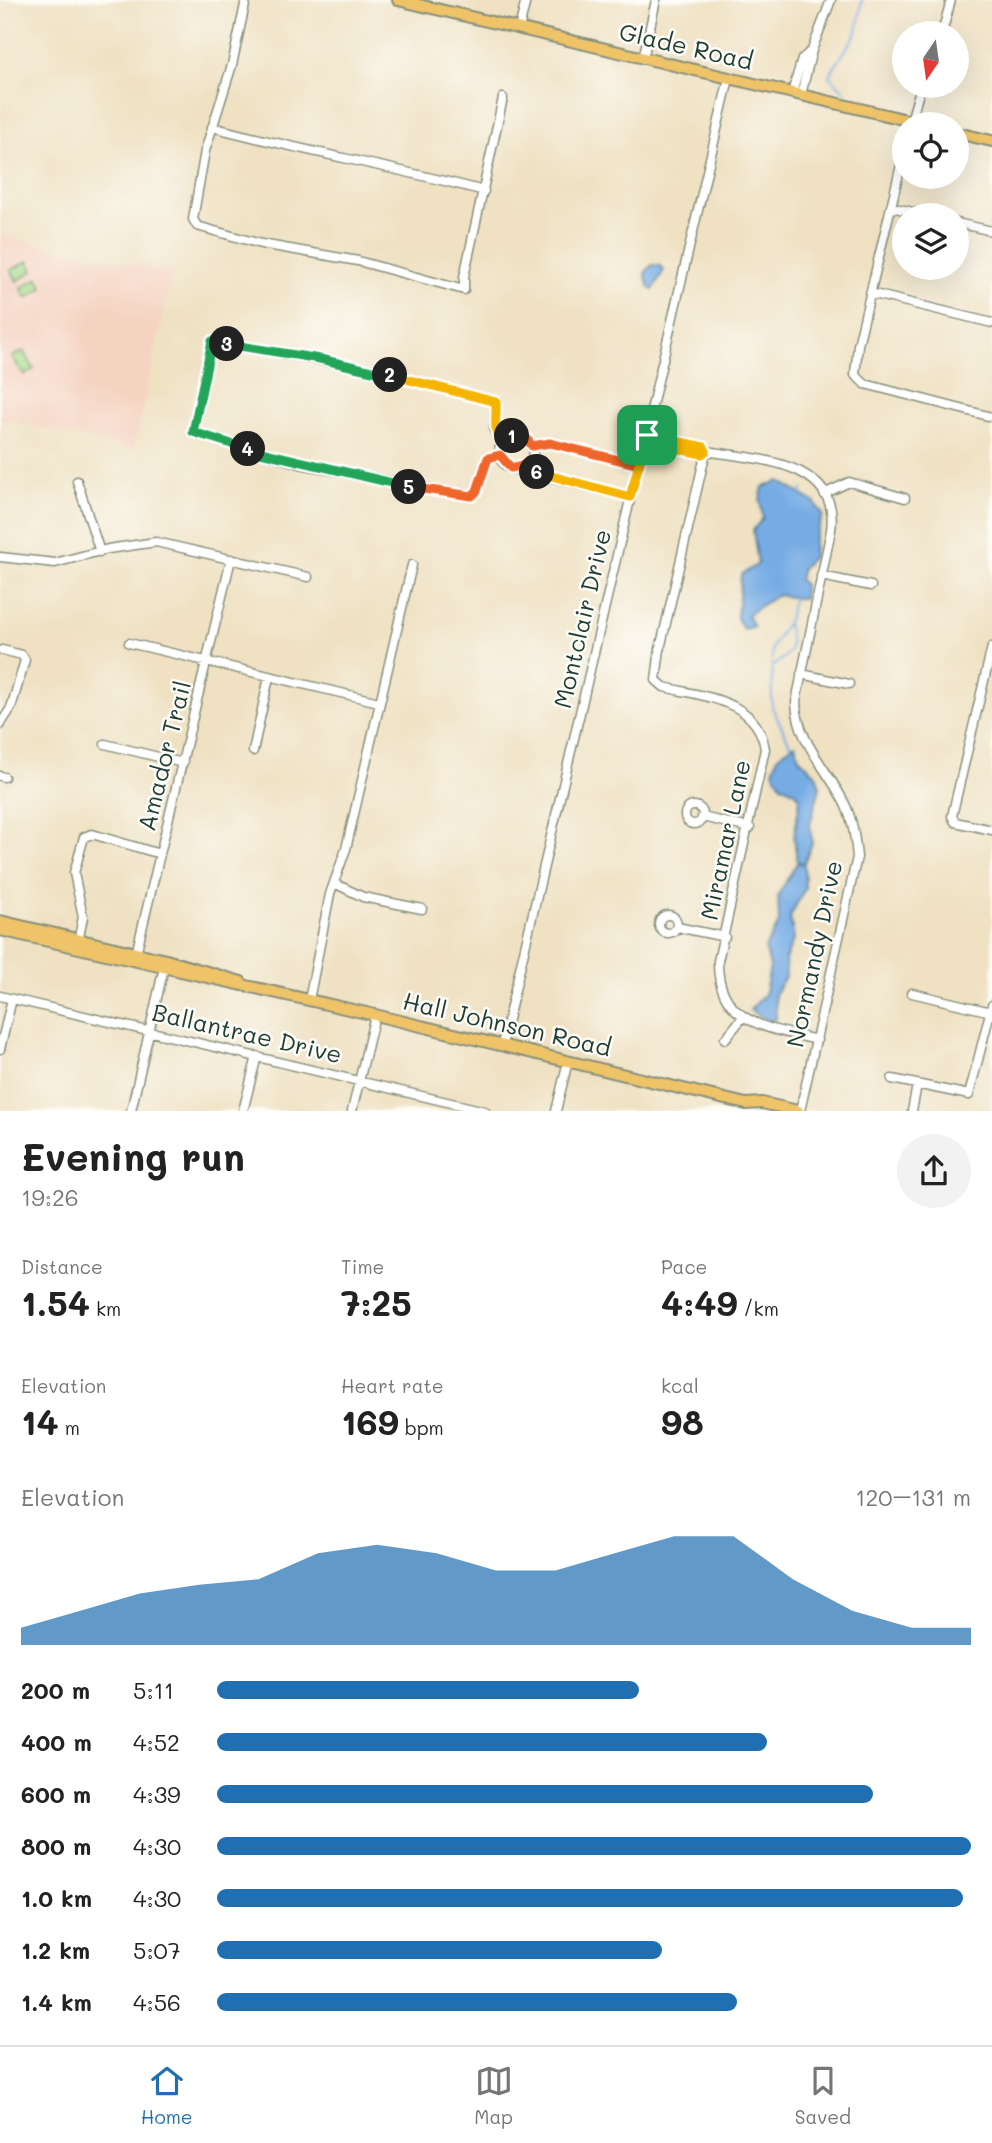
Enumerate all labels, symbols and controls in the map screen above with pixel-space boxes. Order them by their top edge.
street label: Glade Road [616,15,756,76]
north arrow [892,21,970,98]
map controls [892,21,969,280]
button: locate [892,112,969,189]
button: layers [892,203,969,280]
pin: 3 [210,326,244,362]
text: 3 [221,331,232,356]
pin: 2 [372,358,408,392]
text: 2 [384,362,395,387]
pin [617,405,677,465]
icon: arrive [628,416,666,454]
pin: 1 [494,418,530,453]
text: 1 [507,423,516,448]
pin: 4 [230,432,266,466]
text: 4 [241,436,254,461]
pin: 6 [520,454,554,490]
text: 6 [531,459,542,484]
pin: 5 [392,470,426,504]
text: 5 [403,474,414,499]
street label: Montclair Drive [546,526,617,711]
street label: Amador Trail [130,677,197,834]
street label: Miramar Lane [692,757,757,923]
street label: Normandy Drive [779,857,848,1050]
street label: Hall Johnson Road [400,985,614,1063]
street label: Ballantrae Drive [149,996,345,1069]
text: Evening run [21,1131,245,1181]
button: share [897,1134,971,1208]
text: 19:26 [21,1182,79,1212]
text: Distance [21,1254,103,1279]
text: Time [341,1254,384,1279]
text: Pace [661,1254,707,1279]
text: 1.54 [21,1279,90,1325]
text: 7:25 [341,1279,412,1325]
text: 4:49 [661,1279,738,1325]
text: km [90,1296,121,1321]
text: /km [738,1296,779,1321]
text: Elevation [21,1373,106,1398]
text: Heart rate [341,1373,444,1398]
text: kcal [661,1373,699,1398]
text: 14 [21,1398,59,1444]
text: 169 [341,1398,399,1444]
text: 98 [661,1398,704,1444]
text: m [59,1415,80,1440]
text: bpm [399,1415,444,1440]
text: Elevation [21,1482,124,1512]
text: 120–131 m [855,1482,971,1512]
text: 200 m [21,1675,90,1705]
text: 5:11 [133,1675,174,1705]
text: 400 m [21,1727,92,1757]
text: 4:52 [133,1727,180,1757]
text: 600 m [21,1779,91,1809]
text: 4:39 [133,1779,181,1809]
text: 800 m [21,1831,91,1861]
text: 4:30 [133,1831,181,1861]
text: 1.0 km [21,1883,92,1913]
text: 4:30 [133,1883,181,1913]
text: 1.2 km [21,1935,90,1965]
text: 5:07 [133,1935,181,1965]
text: 1.4 km [21,1987,92,2017]
text: 4:56 [133,1987,181,2017]
tab: Home [141,2062,193,2129]
tab: Map [474,2062,513,2129]
tab: Saved [795,2062,851,2129]

